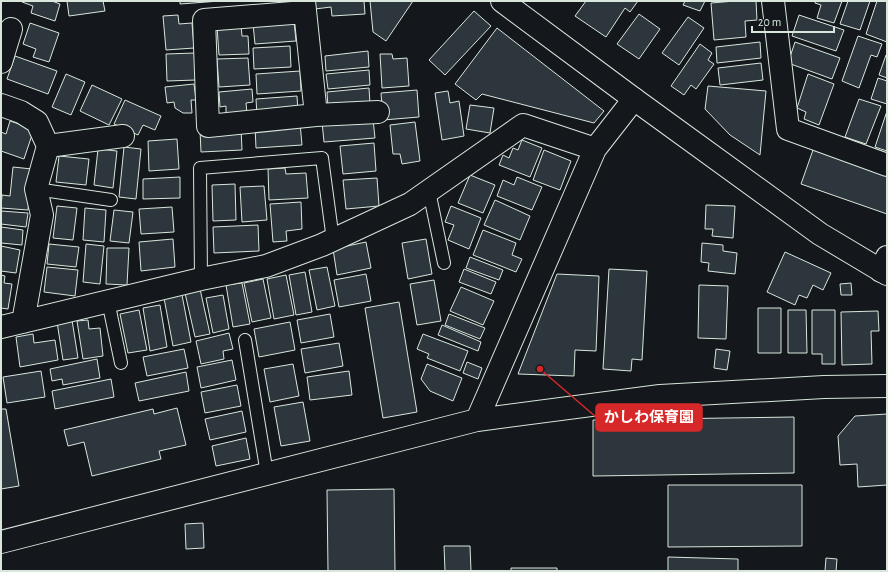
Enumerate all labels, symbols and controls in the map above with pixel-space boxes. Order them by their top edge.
scale bar [752,8,834,34]
text: 20 m [758,16,781,28]
callout: かしわ保育園 [596,404,702,431]
text: かしわ保育園 [604,409,694,425]

